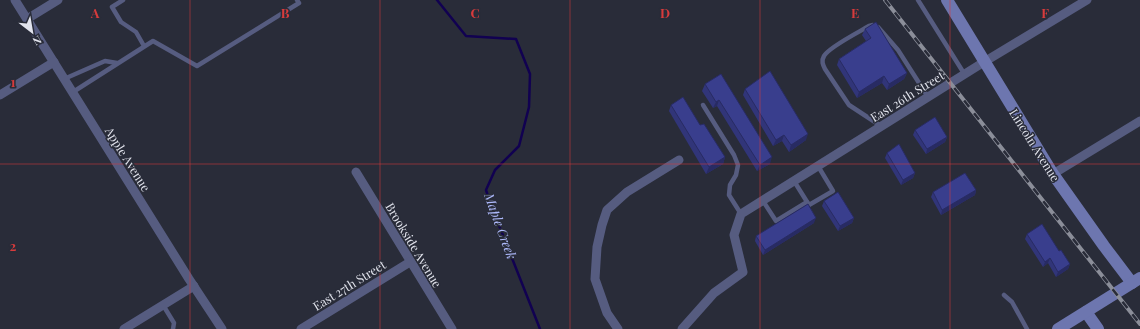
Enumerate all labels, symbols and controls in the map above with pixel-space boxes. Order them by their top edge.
text: A [90,4,100,21]
text: B [281,4,290,21]
text: C [470,4,480,21]
text: D [660,4,670,21]
text: E [851,4,859,21]
text: F [1041,4,1049,21]
north arrow [12,12,52,52]
text: N [30,33,45,50]
street label: East 26th Street [867,67,948,125]
text: 1 [11,73,16,90]
street label: Lincoln Avenue [1006,106,1064,184]
street label: Apple Avenue [101,123,154,194]
water label: Maple Creek [481,190,521,262]
street label: Brookside Avenue [382,200,446,290]
text: 2 [10,237,17,254]
street label: East 27th Street [310,256,389,314]

